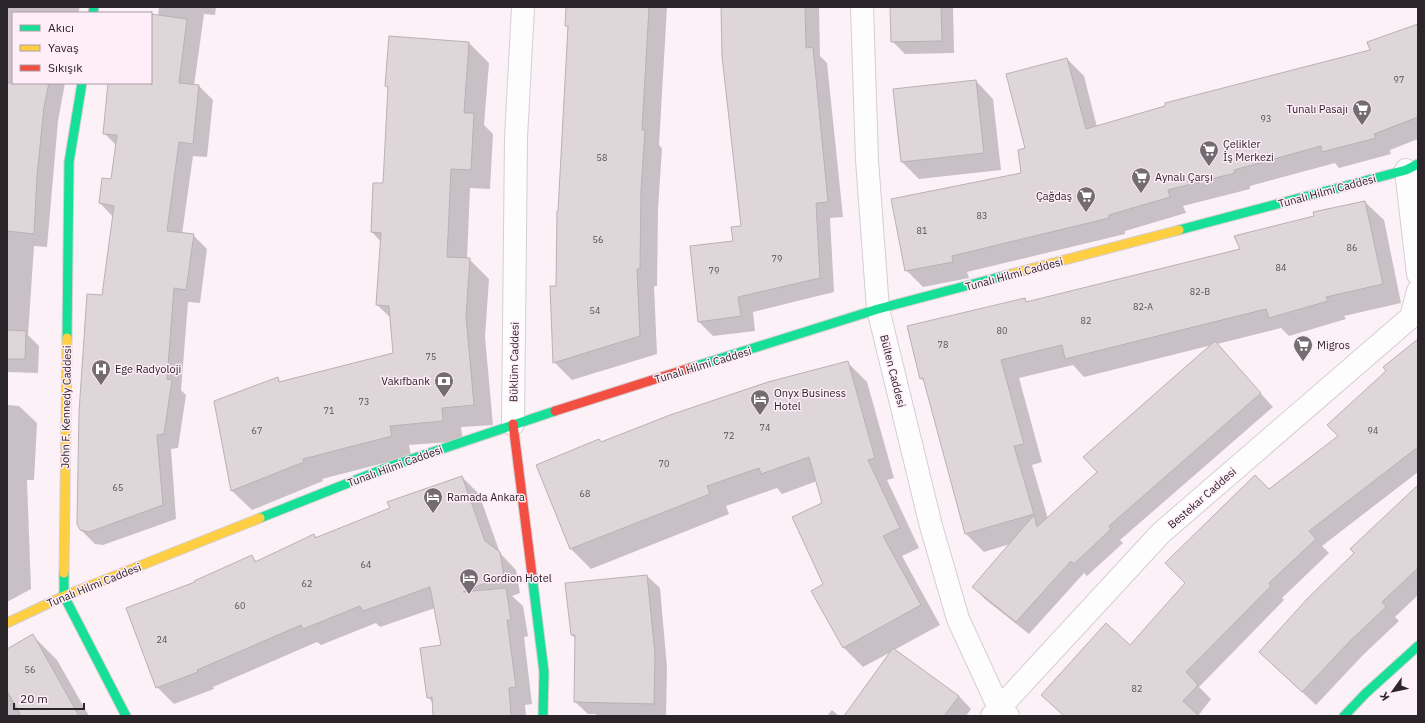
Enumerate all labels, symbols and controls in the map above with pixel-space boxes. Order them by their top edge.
legend [12,12,152,84]
text: Akıcı [48,20,74,35]
text: Yavaş [48,40,79,55]
text: Sıkışık [48,60,83,75]
house number: 97 [1394,74,1404,85]
supermarket icon: Tunalı Pasajı [1351,98,1373,126]
place label: Tunalı Pasajı [1286,102,1348,116]
house number: 93 [1261,113,1271,124]
place label: Çelikler İş Merkezi [1223,137,1274,164]
supermarket icon: Çelikler İş Merkezi [1198,139,1220,167]
house number: 58 [597,152,607,163]
supermarket icon: Aynalı Çarşı [1130,166,1152,194]
place label: Aynalı Çarşı [1155,170,1213,184]
street label: Tunalı Hilmi Caddesi [1277,171,1377,211]
supermarket icon: Çağdaş [1075,185,1097,213]
place label: Çağdaş [1036,189,1072,203]
house number: 83 [977,210,987,221]
house number: 81 [917,225,927,236]
house number: 56 [593,234,603,245]
house number: 86 [1347,242,1357,253]
house number: 79 [772,253,782,264]
street label: Tunalı Hilmi Caddesi [964,254,1064,294]
house number: 84 [1276,262,1286,273]
house number: 79 [709,265,719,276]
house number: 82-B [1190,286,1210,297]
house number: 82-A [1133,301,1153,312]
house number: 54 [590,305,600,316]
house number: 82 [1081,315,1091,326]
street label: Büklüm Caddesi [506,322,522,402]
house number: 80 [997,325,1007,336]
street label: Bülten Caddesi [877,333,909,409]
supermarket icon: Migros [1292,334,1314,362]
place label: Migros [1317,338,1350,352]
house number: 78 [938,339,948,350]
street label: Tunalı Hilmi Caddesi [653,344,753,386]
street label: John F. Kennedy Caddesi [58,345,74,469]
house number: 75 [426,351,436,362]
hospital icon: Ege Radyoloji [90,358,112,386]
place label: Ege Radyoloji [115,362,181,376]
bank icon: Vakıfbank [433,370,455,398]
place label: Vakıfbank [381,374,430,388]
place label: Onyx Business Hotel [774,386,846,413]
hotel icon: Onyx Business Hotel [749,388,771,416]
house number: 73 [359,396,369,407]
house number: 71 [324,405,334,416]
house number: 74 [760,422,770,433]
house number: 67 [252,425,262,436]
house number: 94 [1368,425,1378,436]
house number: 72 [724,430,734,441]
street label: Tunalı Hilmi Caddesi [345,442,445,490]
house number: 70 [659,458,669,469]
street label: Bestekar Caddesi [1165,464,1239,532]
house number: 65 [113,482,123,493]
hotel icon: Ramada Ankara [422,486,444,514]
house number: 68 [580,488,590,499]
place label: Ramada Ankara [447,490,525,504]
house number: 64 [361,559,371,570]
street label: Tunalı Hilmi Caddesi [45,560,143,610]
hotel icon: Gordion Hotel [458,567,480,595]
place label: Gordion Hotel [483,571,552,585]
house number: 62 [302,578,312,589]
house number: 60 [235,600,245,611]
house number: 24 [157,634,167,645]
house number: 56 [25,664,35,675]
north arrow [1373,671,1413,711]
house number: 82 [1132,683,1142,694]
scale bar [14,685,84,711]
text: K [1376,689,1393,703]
text: 20 m [20,691,48,706]

